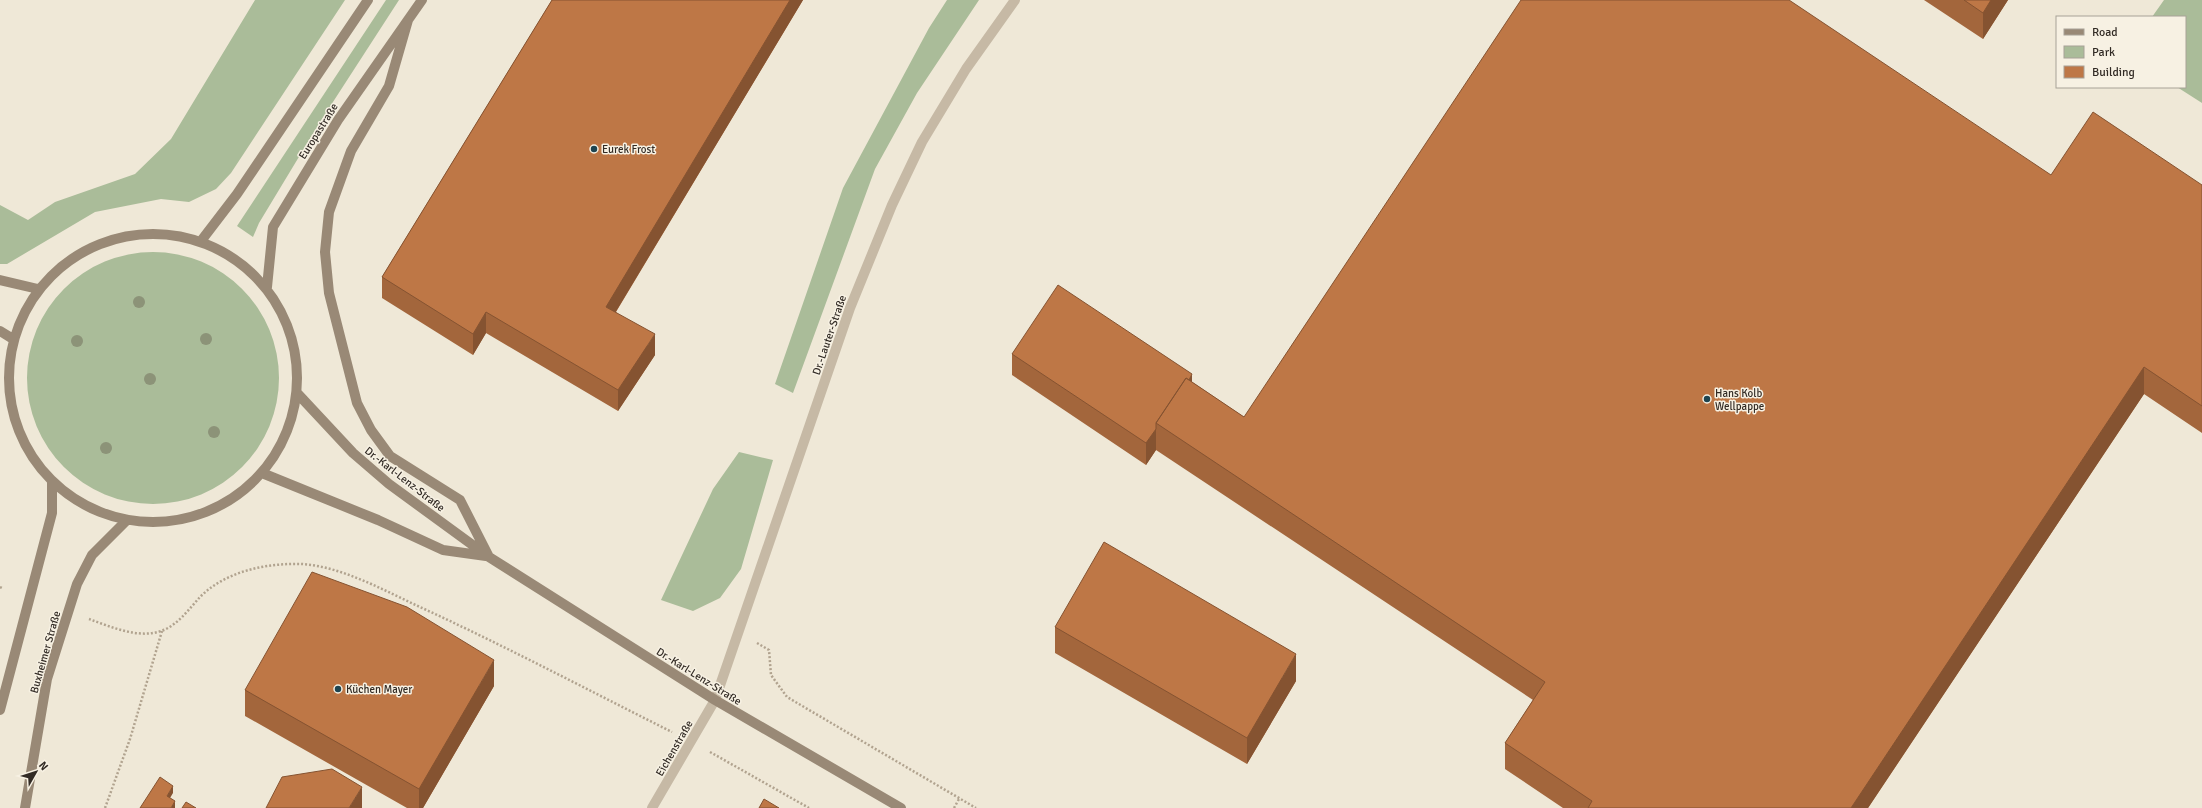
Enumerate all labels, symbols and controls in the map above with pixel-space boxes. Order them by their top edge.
legend [2056,16,2186,88]
text: Road [2092,25,2118,40]
text: Park [2092,45,2115,60]
text: Building [2092,65,2135,80]
street label: Europastraße [296,101,341,162]
place label: Eurek Frost [602,143,655,156]
marker: Eurek Frost [589,144,599,154]
street label: Dr.-Lauter-Straße [810,294,849,377]
place label: Hans Kolb Wellpappe [1715,387,1764,413]
marker: Hans Kolb Wellpappe [1702,394,1712,404]
street label: Dr.-Karl-Lenz-Straße [362,444,447,515]
street label: Buxheimer Straße [28,610,63,695]
street label: Dr.-Karl-Lenz-Straße [654,645,744,708]
place label: Küchen Mayer [346,683,412,696]
marker: Küchen Mayer [333,684,343,694]
street label: Eichenstraße [653,718,696,779]
north arrow [16,752,56,792]
text: N [36,759,51,773]

